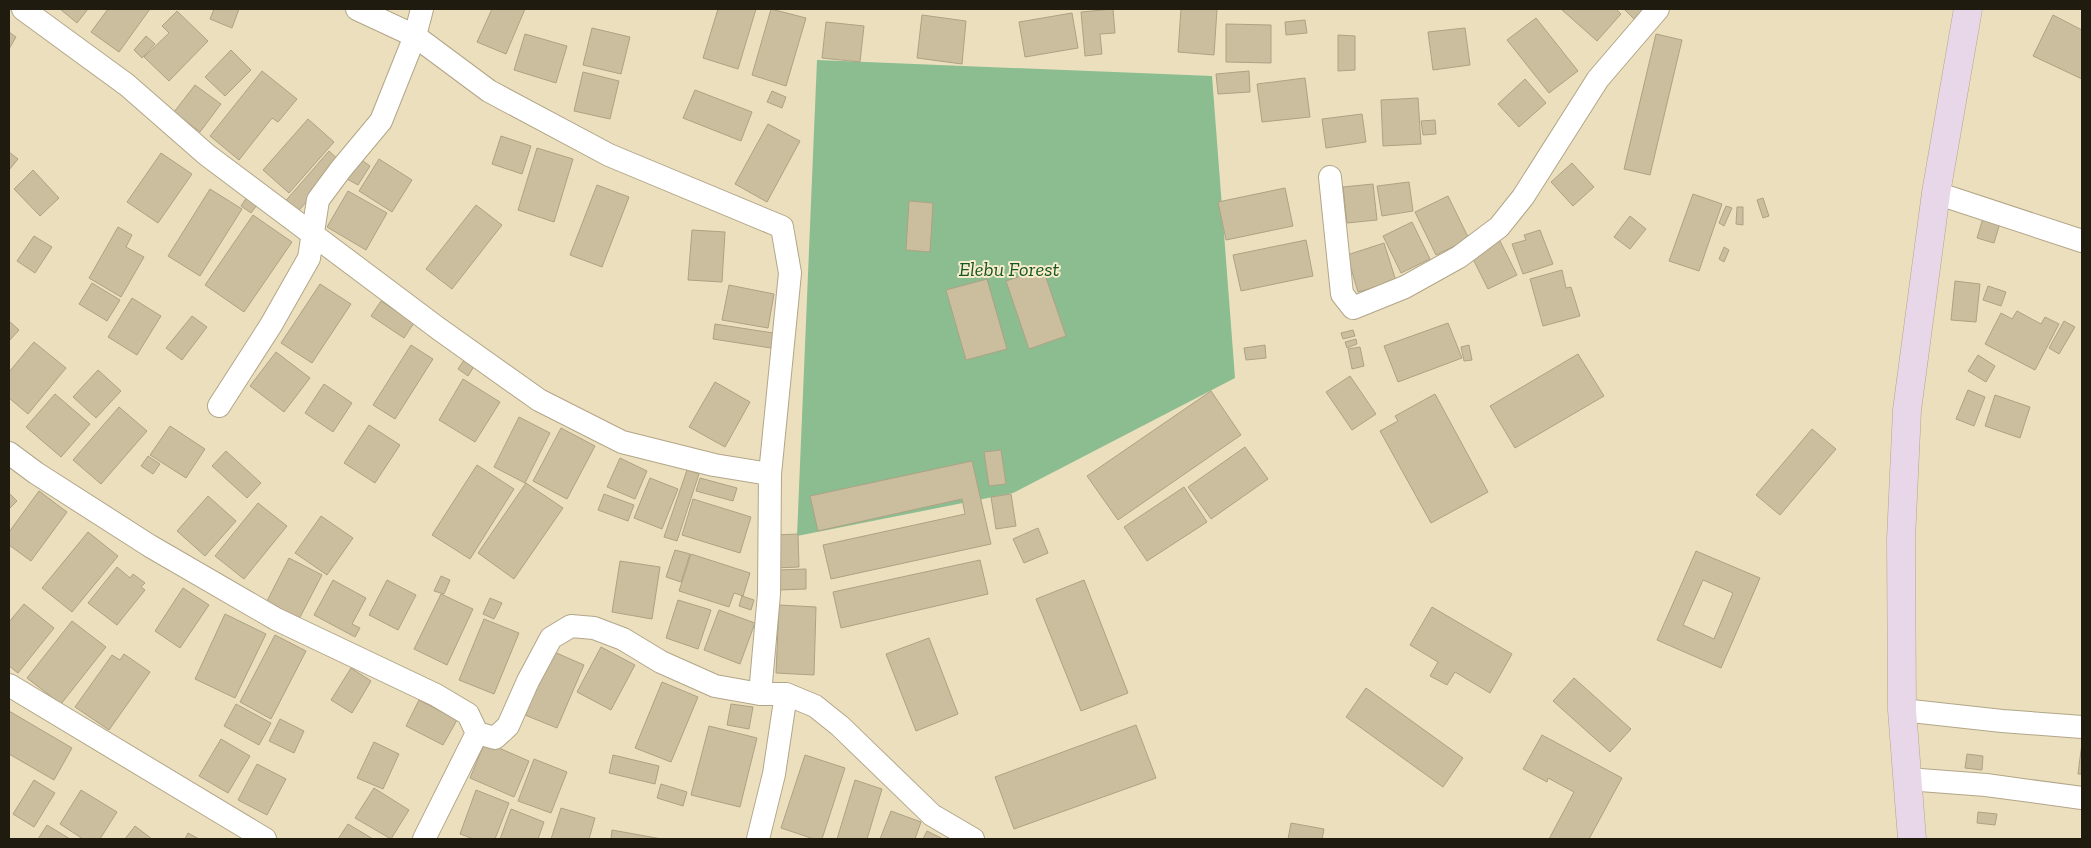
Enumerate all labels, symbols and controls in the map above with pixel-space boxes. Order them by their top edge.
park label: Elebu Forest [959,257,1060,281]

